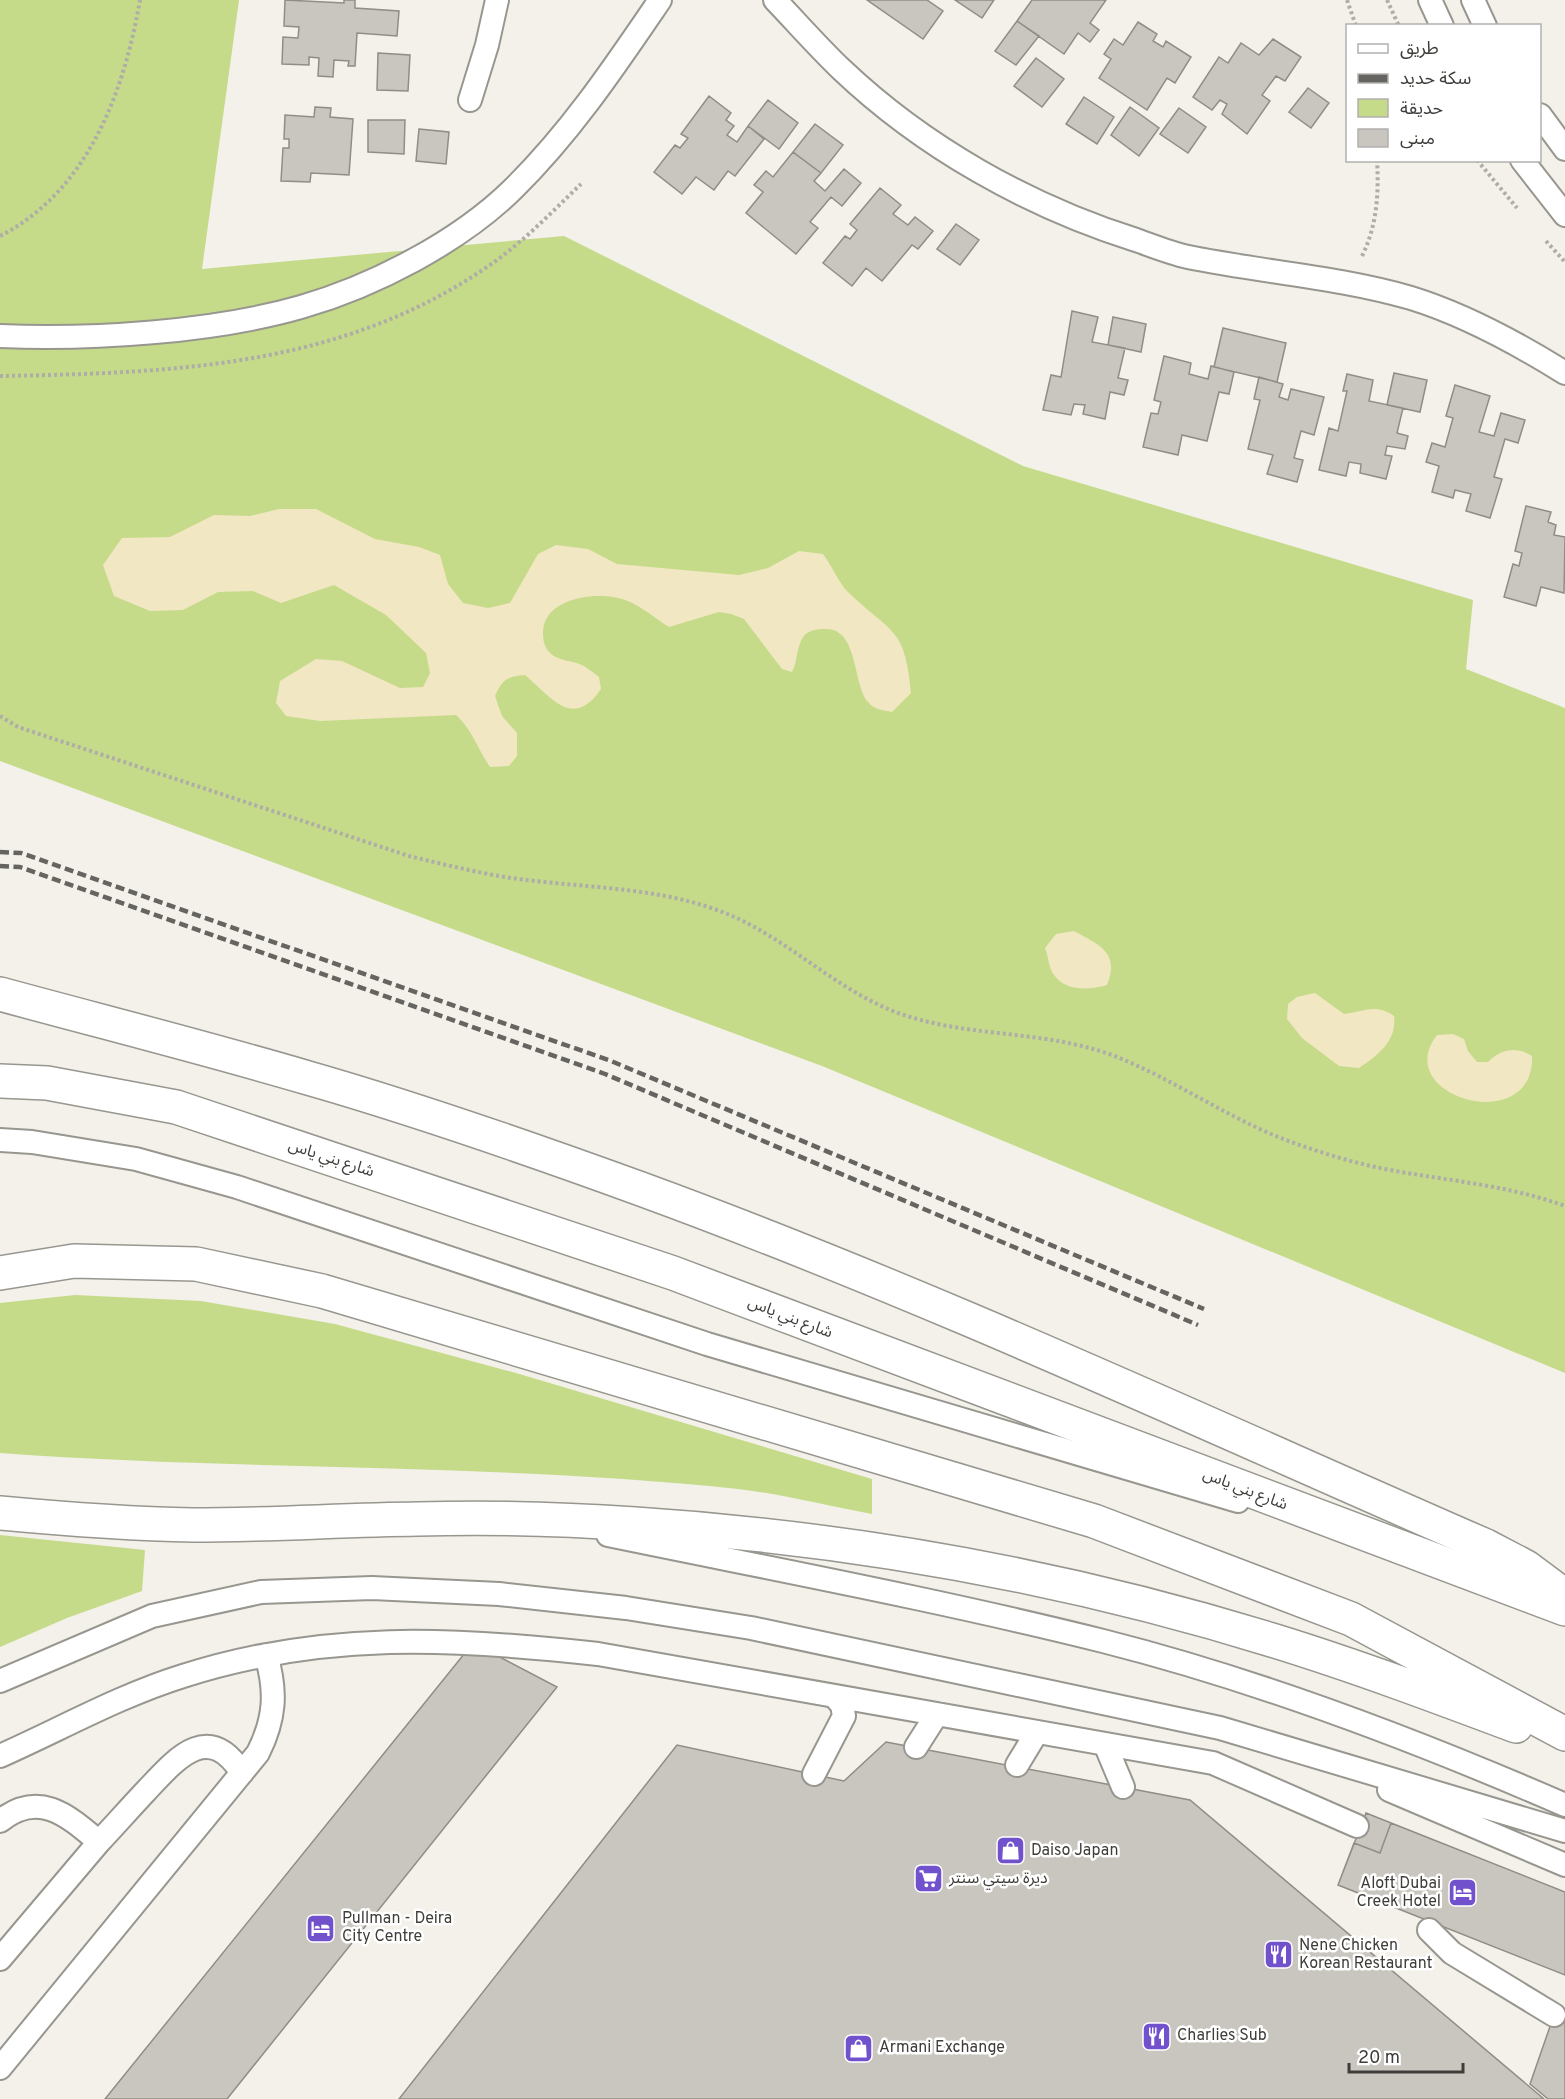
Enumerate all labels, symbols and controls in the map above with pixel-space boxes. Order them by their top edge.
legend [1346,24,1541,162]
text: طريق [1400,38,1439,61]
text: سكة حديد [1400,68,1471,91]
text: حديقة [1400,98,1443,121]
text: مبنى [1400,128,1435,151]
street label: شارع بني ياس [285,1136,376,1183]
street label: شارع بني ياس [744,1293,835,1344]
street label: شارع بني ياس [1199,1465,1290,1516]
shop icon: Daiso Japan [994,1835,1026,1867]
place label: Daiso Japan [1031,1841,1118,1861]
supermarket icon: ديرة سيتي سنتر [912,1863,944,1895]
place label: ديرة سيتي سنتر [948,1869,1048,1890]
place label: Aloft Dubai Creek Hotel [1356,1874,1441,1912]
hotel icon: Aloft Dubai Creek Hotel [1446,1877,1478,1909]
place label: Pullman - Deira City Centre [342,1909,452,1947]
hotel icon: Pullman - Deira City Centre [305,1912,337,1944]
place label: Nene Chicken Korean Restaurant [1299,1936,1433,1974]
restaurant icon: Nene Chicken Korean Restaurant [1262,1939,1294,1971]
restaurant icon: Charlies Sub [1140,2020,1172,2052]
place label: Charlies Sub [1177,2026,1267,2046]
shop icon: Armani Exchange [842,2032,874,2064]
scale bar [1349,2036,1463,2074]
place label: Armani Exchange [879,2038,1005,2058]
text: 20 m [1358,2047,1400,2070]

